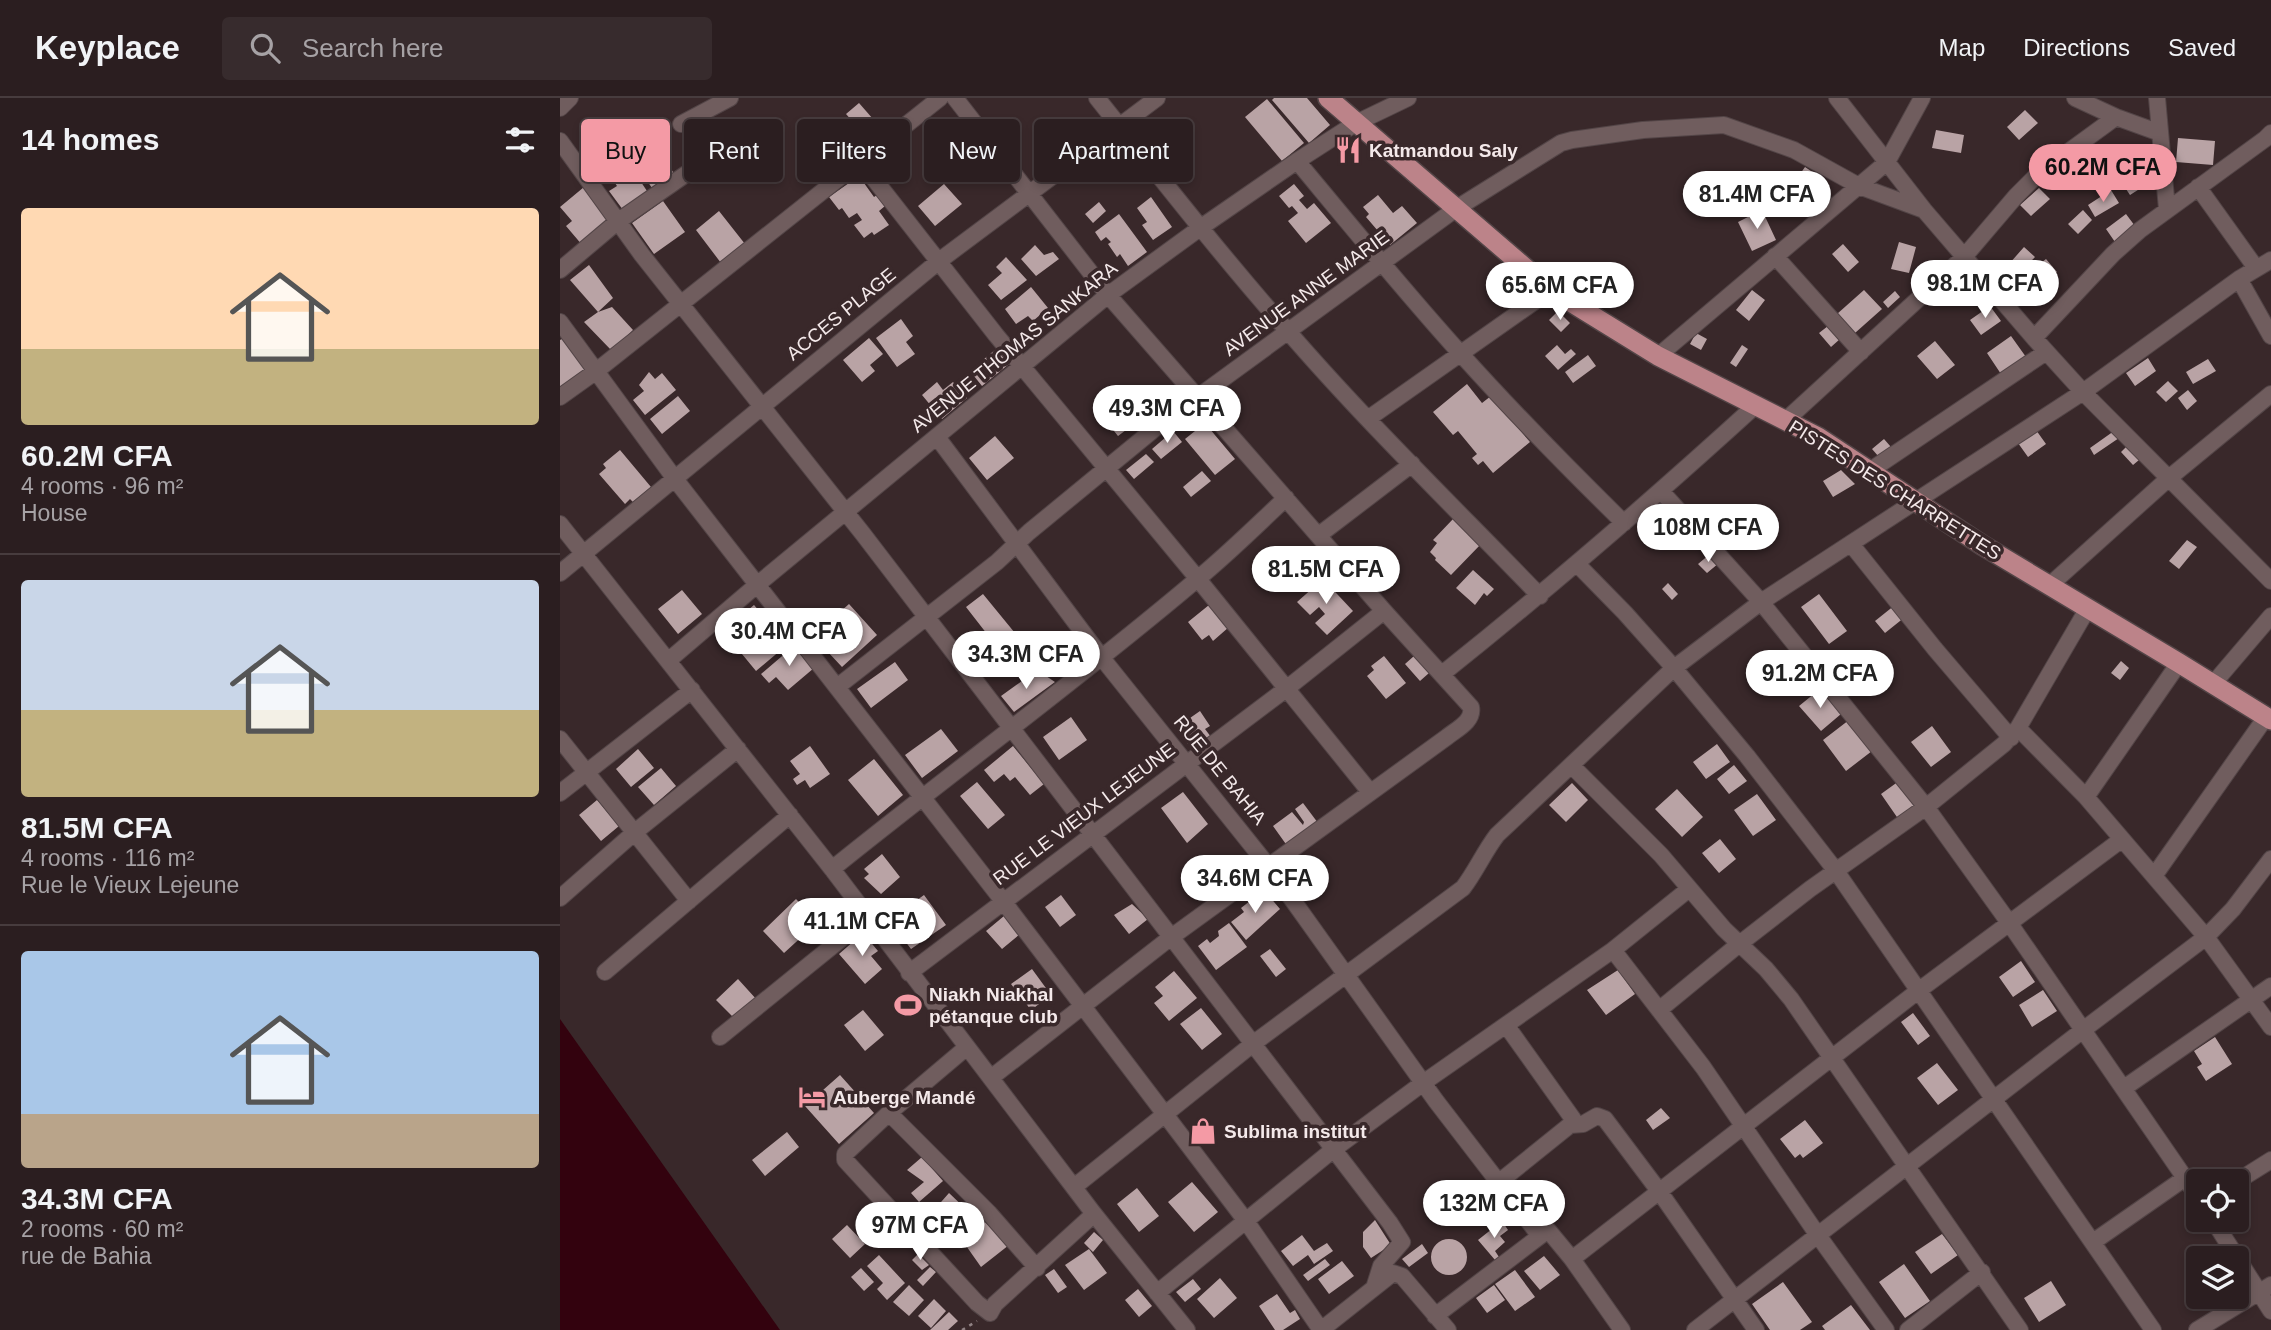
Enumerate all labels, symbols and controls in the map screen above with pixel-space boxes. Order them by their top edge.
search box [222,17,712,80]
text: Keyplace [35,29,180,66]
icon: search [246,29,284,67]
text: Search here [302,33,444,63]
text: Map [1939,34,1985,61]
text: Directions [2023,34,2130,61]
text: Saved [2168,34,2236,61]
chip: Buy [581,119,670,182]
chip: Rent [684,119,783,182]
chip: Filters [797,119,910,182]
chip: New [924,119,1020,182]
chip: Apartment [1034,119,1193,182]
icon: filters [501,121,539,159]
text: 14 homes [21,123,159,156]
restaurant icon: Katmandou Saly [1333,135,1363,165]
place label: Katmandou Saly [1369,140,1518,161]
pin: 60.2M CFA [2023,144,2183,204]
text: 60.2M CFA [2045,154,2161,180]
pin: 81.4M CFA [1677,172,1837,231]
text: 81.4M CFA [1699,181,1815,207]
street label: AVENUE ANNE MARIE [1219,226,1393,360]
icon: home [217,254,343,380]
street label: AVENUE THOMAS SANKARA [907,257,1122,437]
pin: 98.1M CFA [1905,260,2065,320]
pin: 65.6M CFA [1480,262,1640,322]
street label: ACCES PLAGE [782,264,900,364]
text: 98.1M CFA [1927,270,2043,296]
text: 65.6M CFA [1502,272,1618,298]
pin: 49.3M CFA [1087,386,1247,445]
text: 49.3M CFA [1109,395,1225,421]
street label: PISTES DES CHARRETTES [1785,416,2005,564]
text: 60.2M CFA [21,439,173,472]
text: 4 rooms · 96 m² [21,473,183,499]
text: House [21,500,87,526]
pin: 108M CFA [1636,504,1780,564]
text: 108M CFA [1653,514,1763,540]
pin: 81.5M CFA [1246,546,1406,606]
text: 81.5M CFA [1268,556,1384,582]
pin: 30.4M CFA [709,608,869,668]
text: 30.4M CFA [731,618,847,644]
icon: home [217,626,343,752]
pin: 34.3M CFA [946,632,1106,691]
text: 34.3M CFA [968,641,1084,667]
pin: 91.2M CFA [1740,650,1900,710]
text: 91.2M CFA [1762,660,1878,686]
street label: RUE DE BAHIA [1170,711,1271,829]
street label: RUE LE VIEUX LEJEUNE [989,739,1179,889]
text: 81.5M CFA [21,811,173,844]
text: 4 rooms · 116 m² [21,845,194,871]
pin: 34.6M CFA [1175,856,1335,915]
text: 34.6M CFA [1197,865,1313,891]
text: Rue le Vieux Lejeune [21,872,239,898]
pin: 41.1M CFA [782,898,942,958]
text: 41.1M CFA [804,908,920,934]
place label: Niakh Niakhal pétanque club [929,984,1058,1027]
sports icon: Niakh Niakhal pétanque club [893,990,923,1020]
icon: home [217,997,343,1123]
hotel icon: Auberge Mandé [797,1082,827,1112]
place label: Auberge Mandé [833,1087,976,1108]
shop icon: Sublima institut [1188,1116,1218,1146]
place label: Sublima institut [1224,1121,1367,1142]
map controls [2186,1169,2249,1309]
button: locate [2186,1169,2249,1232]
pin: 132M CFA [1422,1180,1566,1240]
text: 34.3M CFA [21,1182,173,1215]
text: 132M CFA [1439,1190,1549,1216]
pin: 97M CFA [855,1202,985,1262]
text: 97M CFA [871,1212,969,1238]
text: 2 rooms · 60 m² [21,1216,183,1242]
text: rue de Bahia [21,1243,151,1269]
button: layers [2186,1246,2249,1309]

